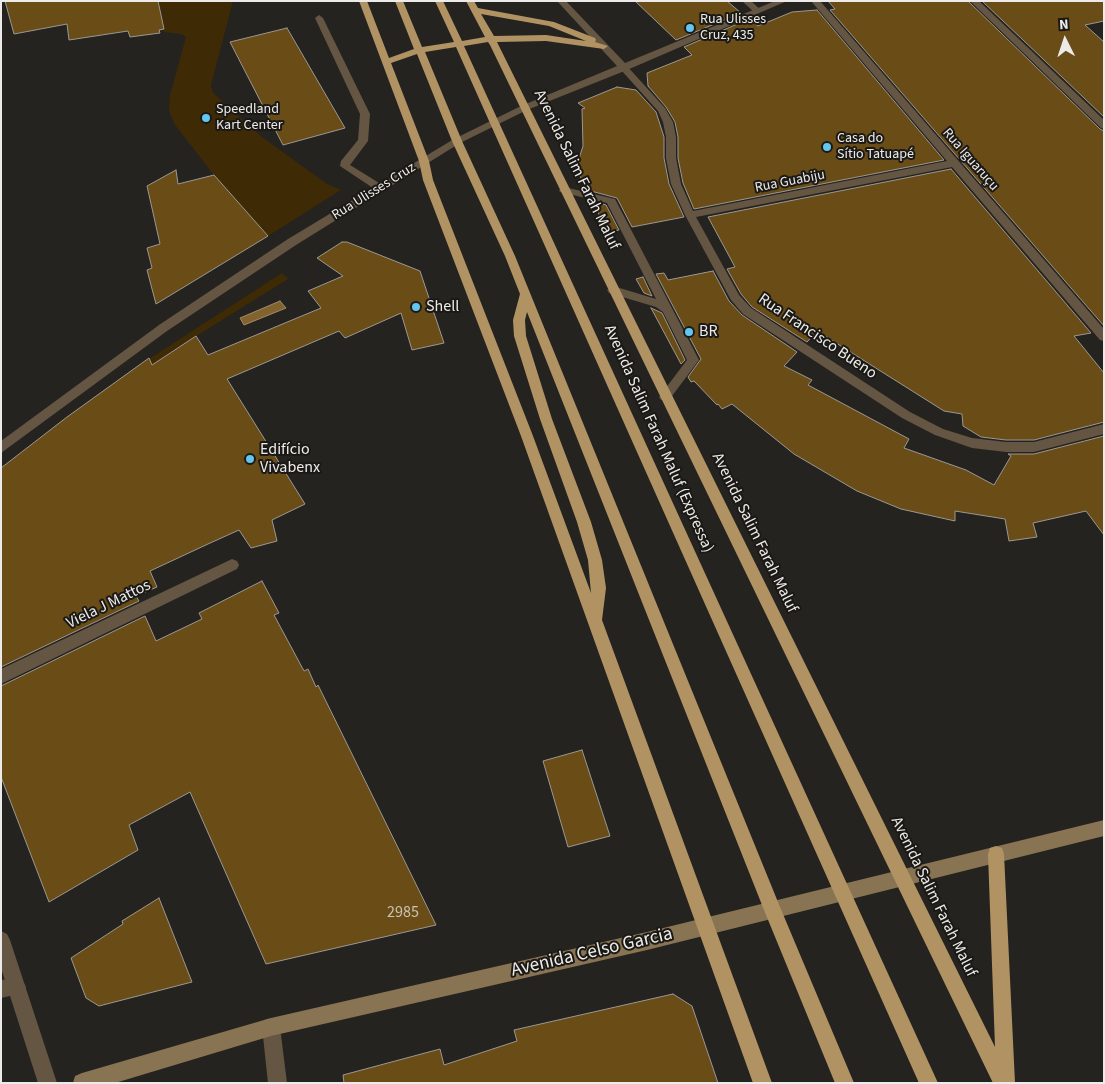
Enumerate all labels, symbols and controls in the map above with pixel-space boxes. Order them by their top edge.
place label: Rua Ulisses Cruz, 435 [700,12,766,44]
north arrow [1040,15,1090,65]
text: N [1059,15,1069,35]
marker: Rua Ulisses Cruz, 435 [684,22,696,34]
street label: Avenida Salim Farah Maluf [529,87,623,253]
place label: Speedland Kart Center [216,102,282,134]
marker: Speedland Kart Center [200,112,212,124]
street label: Rua Iguaruçu [938,125,1002,195]
place label: Casa do Sítio Tatuapé [837,131,914,164]
marker: Casa do Sítio Tatuapé [821,141,833,153]
street label: Rua Ulisses Cruz [329,160,419,224]
street label: Rua Guabiju [754,167,826,197]
street label: Rua Francisco Bueno [754,290,880,384]
place label: Shell [426,297,459,317]
marker: Shell [410,301,422,313]
street label: Avenida Salim Farah Maluf (Expressa) [599,322,717,556]
place label: BR [699,322,718,342]
marker: BR [683,326,695,338]
place label: Edifício Vivabenx [260,440,320,478]
street label: Avenida Salim Farah Maluf [707,450,801,616]
marker: Edifício Vivabenx [244,453,256,465]
street label: Viela J Mattos [64,576,154,634]
street label: Avenida Salim Farah Maluf [886,814,980,980]
house number: 2985 [387,903,419,923]
street label: Avenida Celso Garcia [509,923,675,983]

